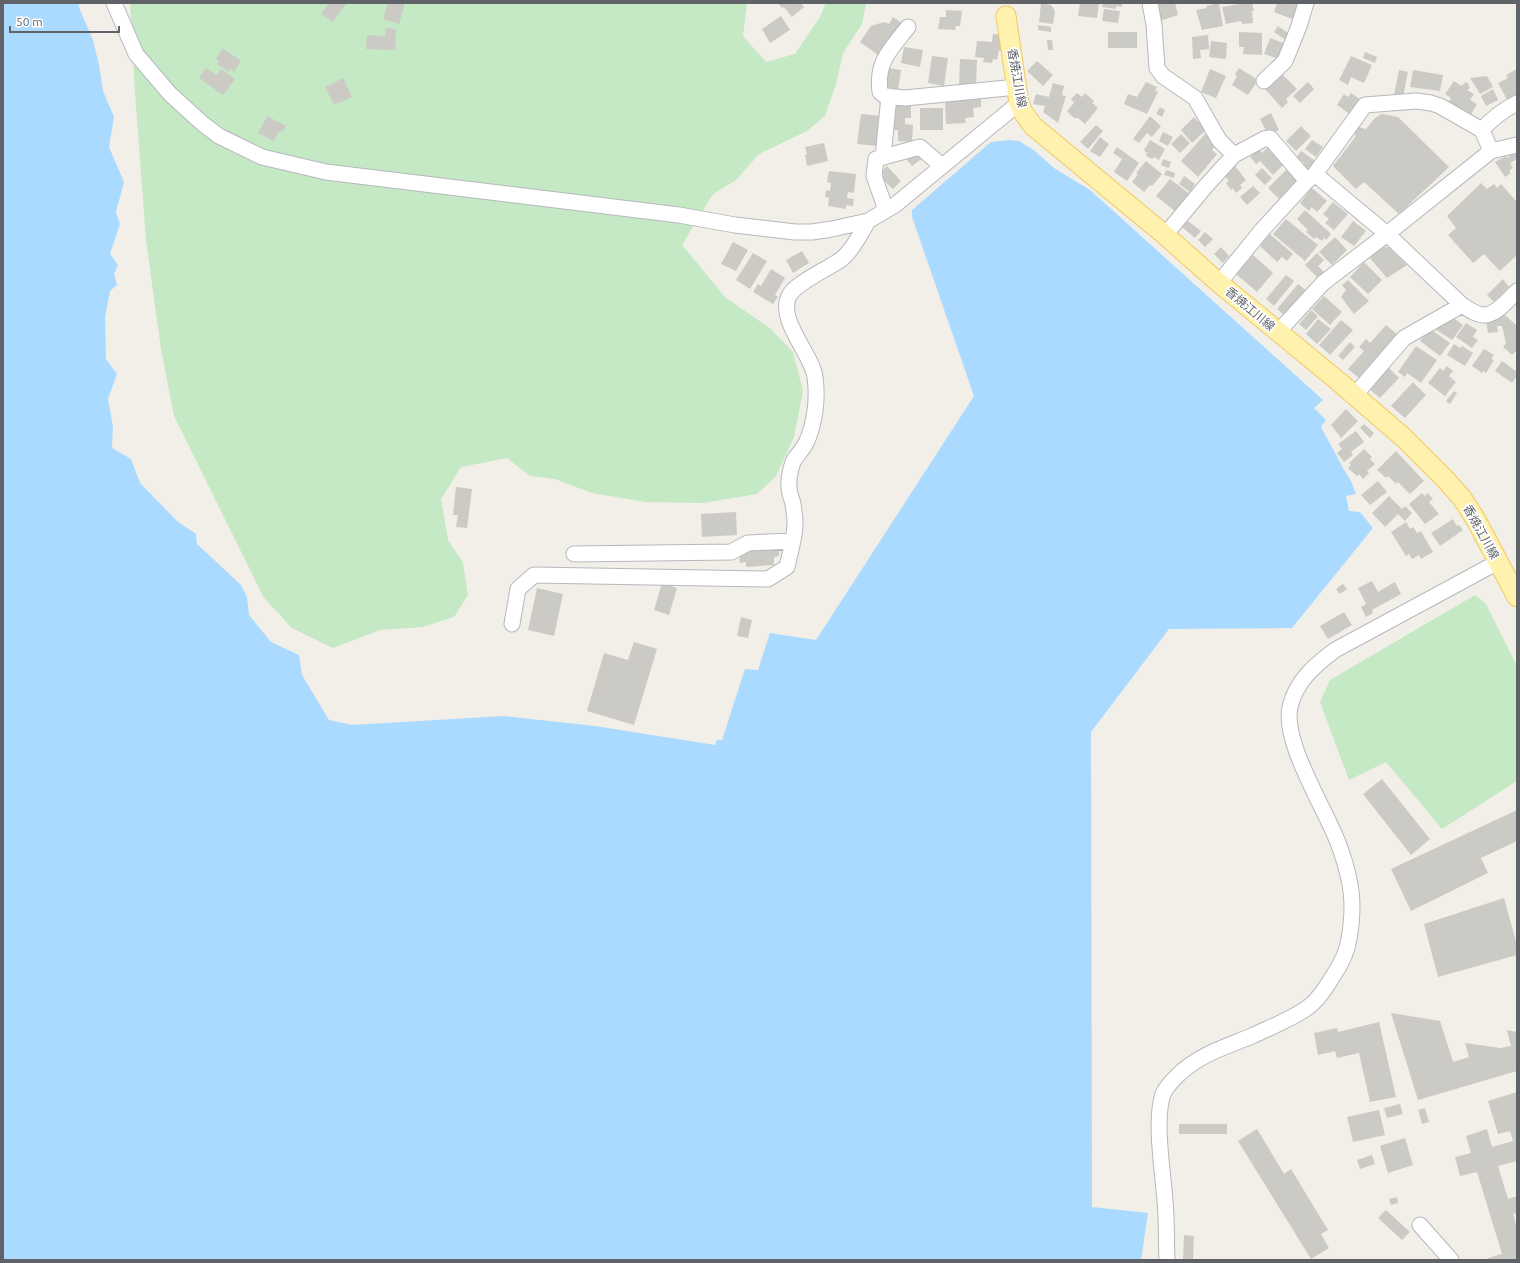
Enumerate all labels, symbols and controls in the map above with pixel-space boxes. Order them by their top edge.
scale bar [10,8,119,34]
text: 50 m [16,15,43,28]
street label: 香焼江川線 [1006,47,1029,109]
street label: 香焼江川線 [1223,284,1277,333]
street label: 香焼江川線 [1461,502,1502,561]

